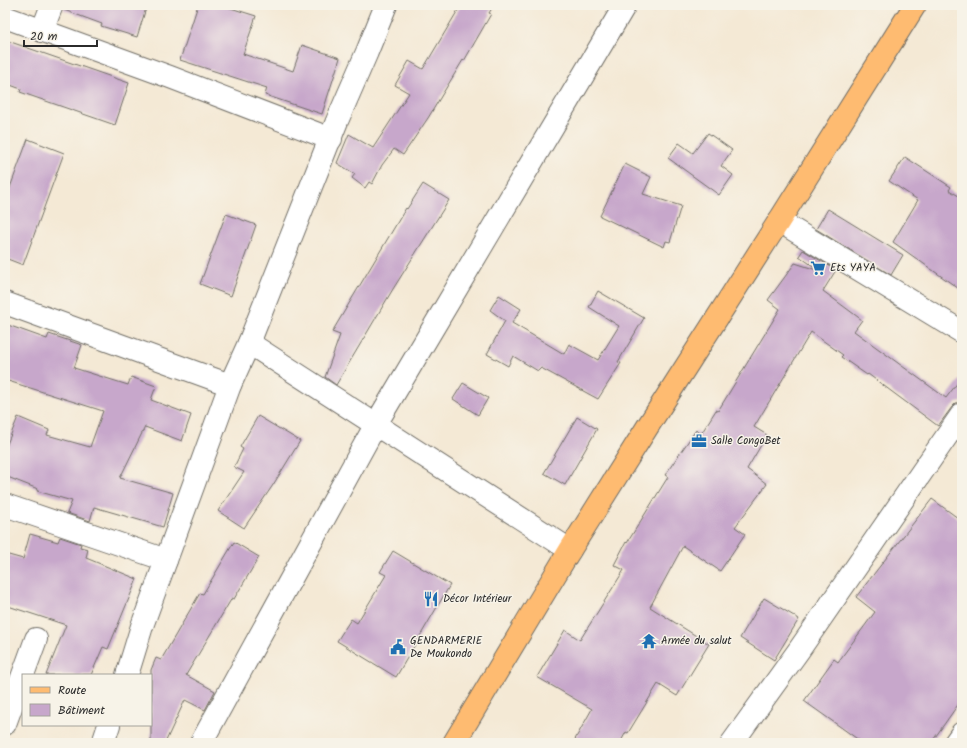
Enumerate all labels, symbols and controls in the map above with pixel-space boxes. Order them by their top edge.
scale bar [24,22,97,48]
text: 20 m [30,27,58,46]
supermarket icon: Ets YAYA [809,259,827,277]
place label: Ets YAYA [830,259,876,277]
office icon: Salle CongoBet [690,432,708,450]
place label: Salle CongoBet [711,432,781,450]
restaurant icon: Décor Intérieur [422,590,440,608]
place label: Décor Intérieur [443,590,513,608]
place label: GENDARMERIE De Moukondo [410,632,483,663]
temple icon: Armée du salut [640,632,658,650]
place label: Armée du salut [661,632,732,650]
public building icon: GENDARMERIE De Moukondo [389,638,407,656]
legend [22,674,152,726]
text: Route [58,681,87,700]
text: Bâtiment [58,701,105,720]

